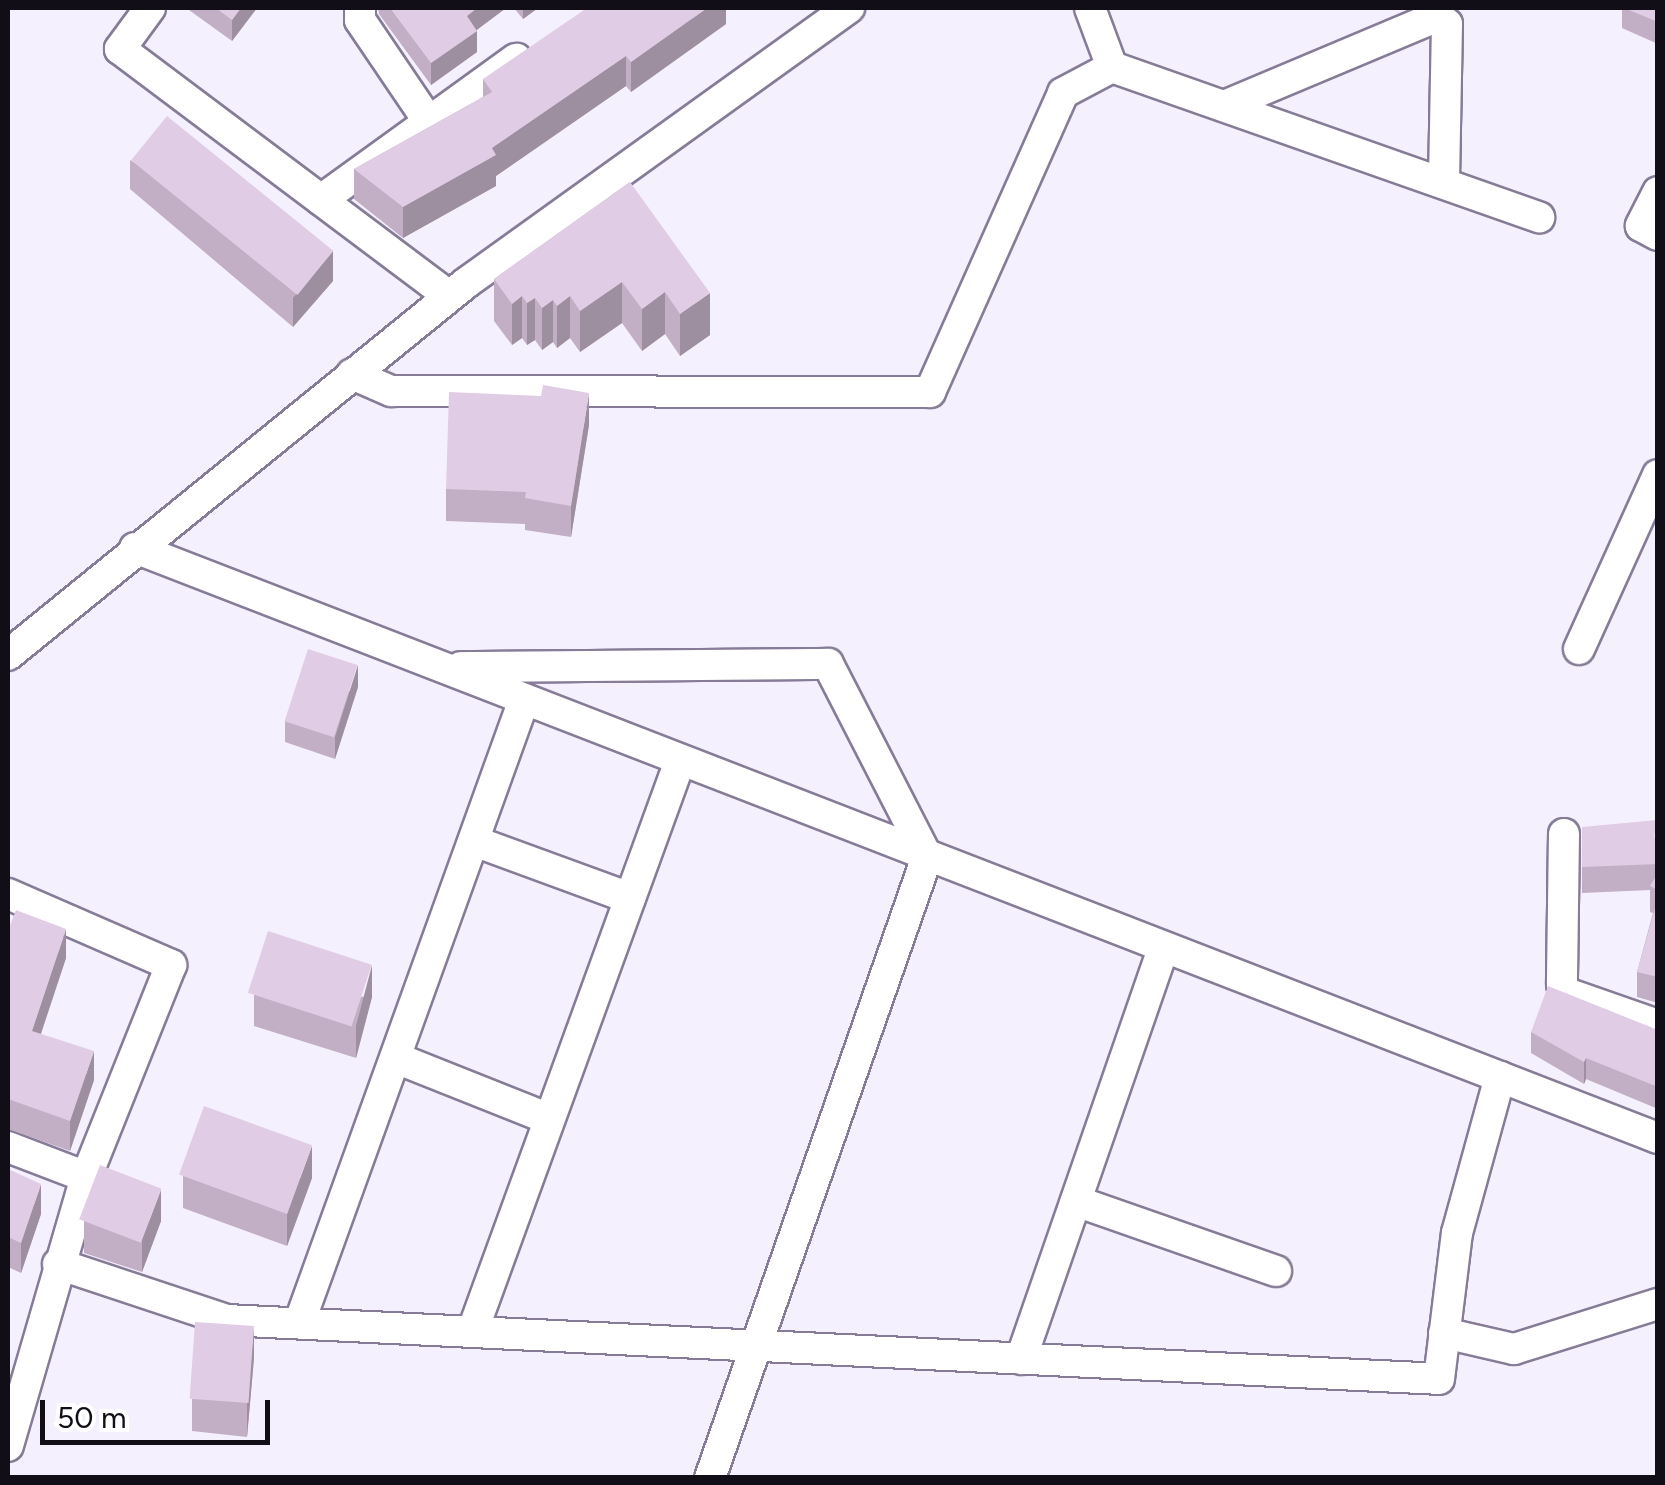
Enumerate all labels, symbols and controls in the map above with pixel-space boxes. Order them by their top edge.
scale bar [45,1380,275,1442]
text: 50 m [57,1399,126,1436]

